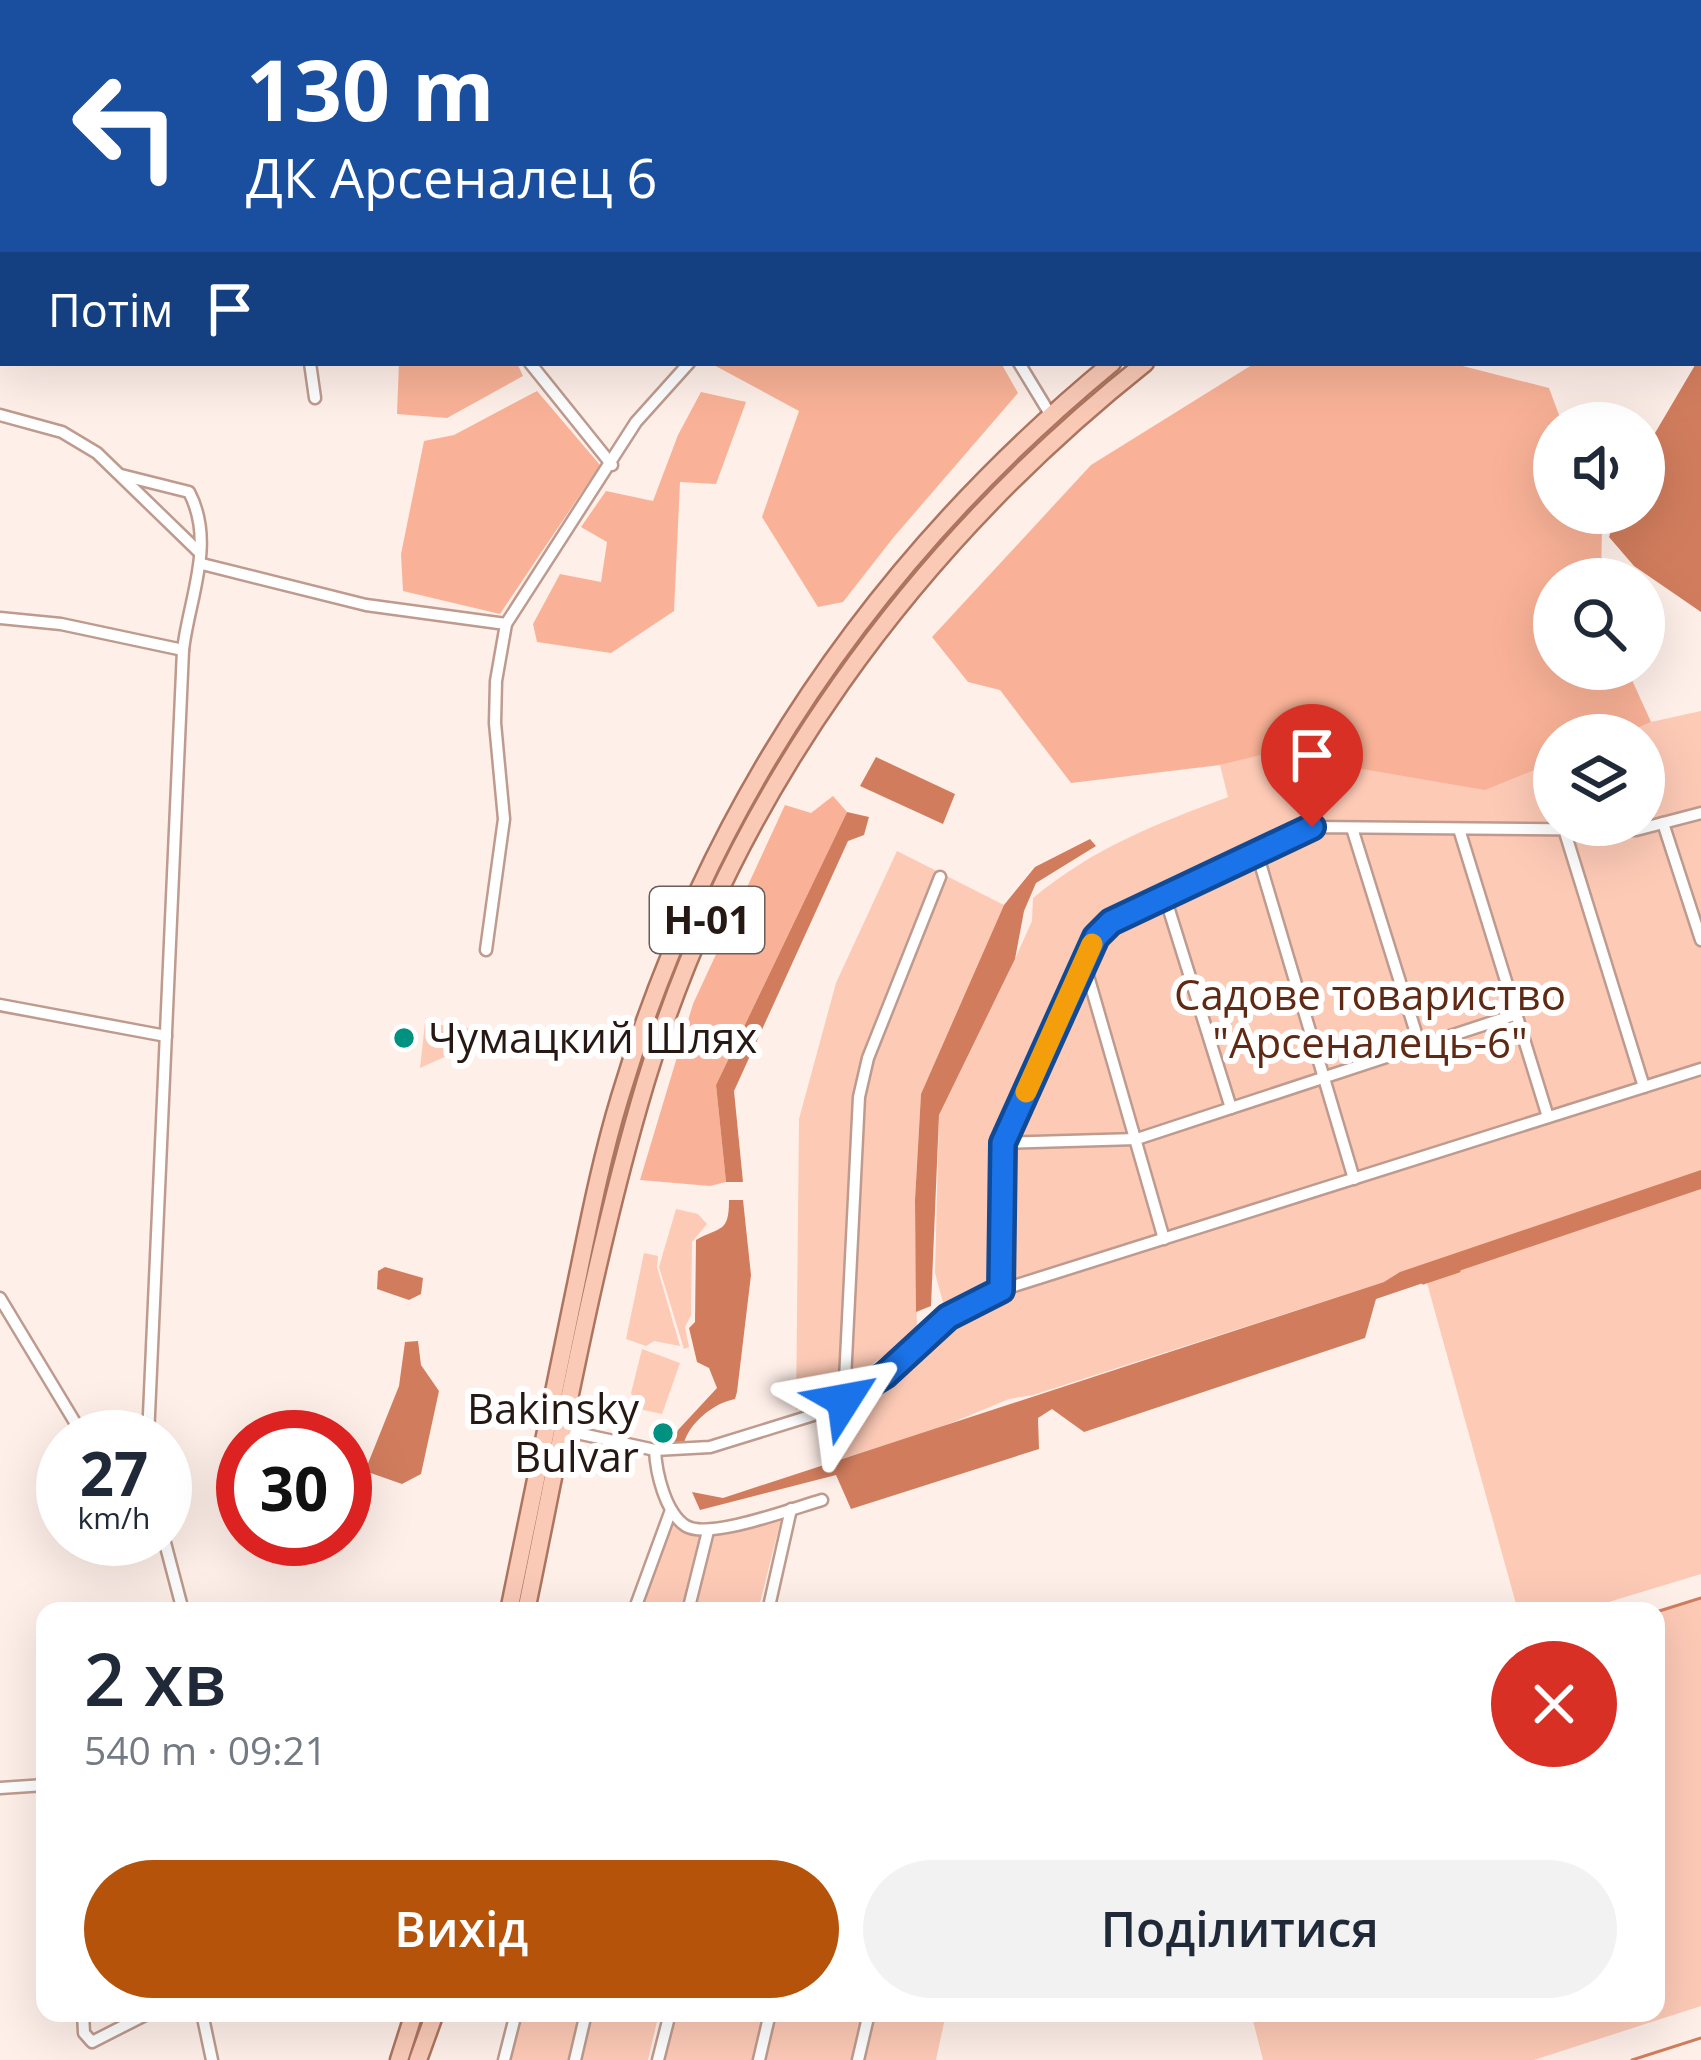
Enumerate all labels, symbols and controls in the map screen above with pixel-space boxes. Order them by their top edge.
text: 130 m [246,31,494,146]
icon: left [48,48,204,204]
text: ДК Арсеналец 6 [246,140,657,214]
icon: arrive [197,276,263,342]
text: Потім [48,279,173,340]
map controls [1533,402,1665,846]
button: sound [1533,402,1665,534]
button: search [1533,558,1665,690]
pin [1261,704,1363,827]
button: layers [1533,714,1665,846]
icon: arrive [1279,722,1345,788]
road number: Н-01 [650,887,764,953]
park label: Садове товариство "Арсеналець-6" [1174,965,1566,1070]
place label: Чумацкий Шлях [428,1008,757,1065]
marker: Чумацкий Шлях [391,1025,417,1051]
position arrow [781,1337,907,1463]
place label: Bakinsky Bulvar [467,1379,640,1484]
speed limit sign: 30 [216,1410,372,1566]
marker: Bakinsky Bulvar [650,1420,676,1446]
text: 27 [80,1432,148,1514]
text: km/h [78,1497,150,1538]
text: 2 хв [84,1629,227,1727]
button: close [1491,1641,1617,1767]
text: 540 m · 09:21 [84,1723,327,1776]
button: Вихід [84,1860,839,1998]
button: Поділитися [863,1860,1617,1998]

